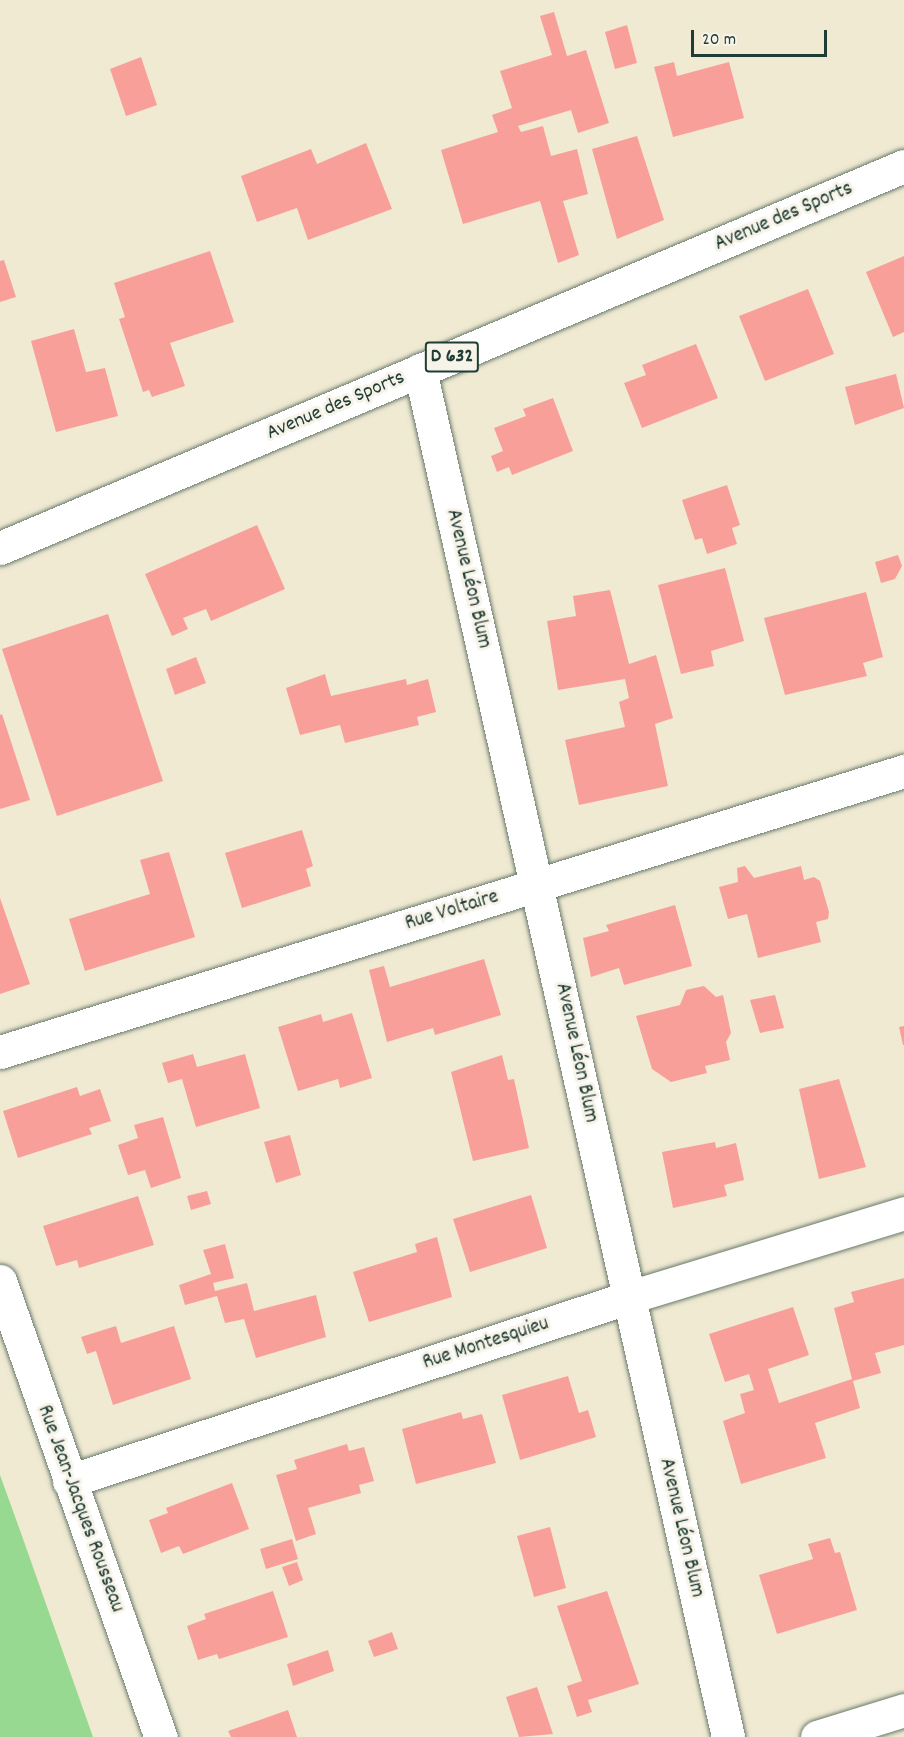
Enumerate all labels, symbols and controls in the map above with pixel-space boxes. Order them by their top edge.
scale bar [694,18,830,56]
text: 20 m [702,28,736,53]
street label: Avenue des Sports [711,177,857,257]
road number: D 632 [424,340,480,374]
street label: Avenue des Sports [263,366,409,446]
street label: Avenue Léon Blum [440,507,496,651]
street label: Rue Voltaire [402,885,502,937]
street label: Avenue Léon Blum [549,981,603,1125]
street label: Rue Montesquieu [420,1312,552,1376]
street label: Rue Jean-Jacques Rousseau [31,1402,129,1616]
street label: Avenue Léon Blum [653,1456,709,1600]

